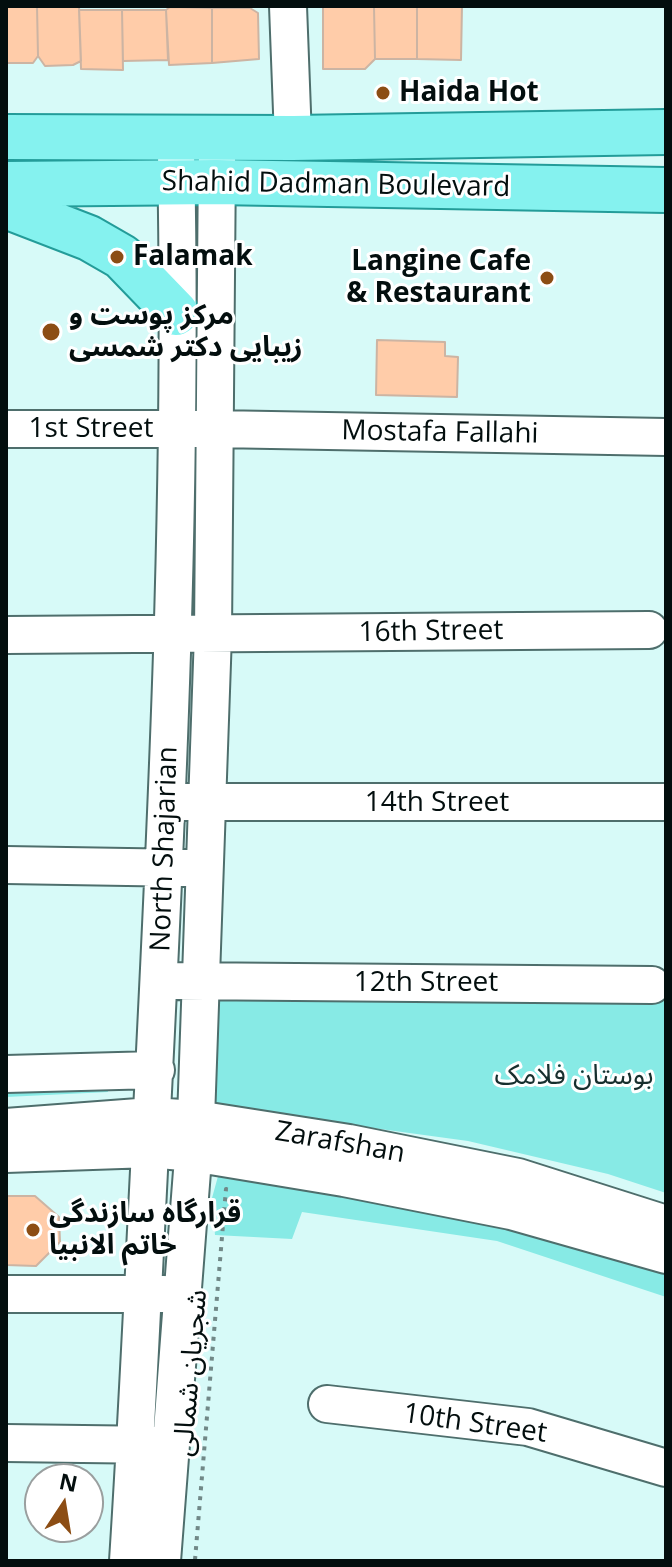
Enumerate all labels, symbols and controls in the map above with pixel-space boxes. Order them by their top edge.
place label: Haida Hot [399,76,539,110]
marker: Haida Hot [374,84,392,102]
street label: Shahid Dadman Boulevard [161,165,511,205]
place label: Falamak [133,240,253,274]
place label: Langine Cafe & Restaurant [346,245,531,311]
marker: Falamak [108,248,126,266]
marker: Langine Cafe & Restaurant [538,269,556,287]
place label: مرکز پوست و زیبایی دکتر شمسی [69,299,303,365]
marker: مرکز پوست و زیبایی دکتر شمسی [40,321,62,343]
street label: 1st Street [29,412,153,446]
street label: Mostafa Fallahi [341,414,539,452]
street label: 16th Street [358,614,504,650]
street label: North Shajarian [145,746,185,952]
street label: 14th Street [365,786,509,820]
street label: 12th Street [354,966,498,1000]
park label: بوستان فلامک [494,1059,654,1093]
street label: Zarafshan [272,1115,408,1171]
place label: قرارگاه سازندگی خاتم الانبیا [49,1197,241,1263]
marker: قرارگاه سازندگی خاتم الانبیا [24,1221,42,1239]
street label: شجریان شمالی [167,1288,215,1458]
street label: 10th Street [401,1397,549,1451]
north arrow [24,1463,104,1543]
text: N [57,1465,80,1498]

